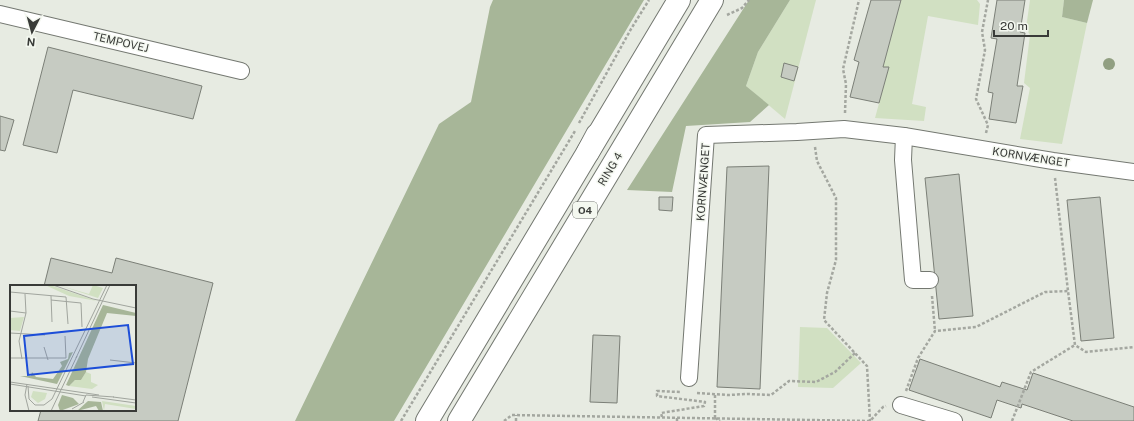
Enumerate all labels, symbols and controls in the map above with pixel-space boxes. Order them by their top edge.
north arrow [12,12,52,52]
scale bar [994,12,1048,38]
text: 20 m [1000,19,1028,33]
street label: TEMPOVEJ [92,30,150,54]
text: N [26,36,36,48]
street label: KORNVÆNGET [694,142,712,221]
street label: KORNVÆNGET [991,145,1071,169]
street label: RING 4 [595,150,625,188]
road number: O4 [573,202,597,218]
inset map [10,285,136,411]

